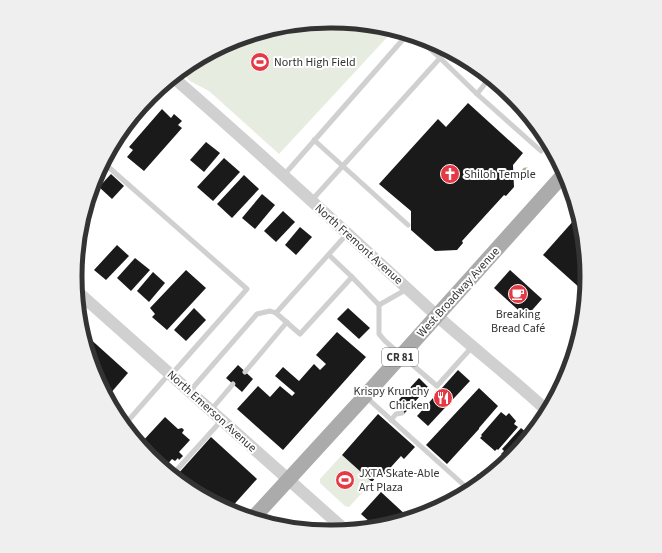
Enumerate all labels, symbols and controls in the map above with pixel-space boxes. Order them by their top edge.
sports icon: North High Field [249,51,271,73]
place label: North High Field [274,54,356,71]
church icon: Shiloh Temple [439,163,461,185]
place label: Shiloh Temple [464,166,536,183]
street label: North Fremont Avenue [311,200,407,289]
street label: West Broadway Avenue [413,243,504,341]
cafe icon: Breaking Bread Café [507,283,529,305]
place label: Breaking Bread Café [491,306,545,337]
road number: CR 81 [382,348,418,366]
street label: North Emerson Avenue [163,366,260,456]
place label: Krispy Krunchy Chicken [353,383,429,414]
restaurant icon: Krispy Krunchy Chicken [432,387,454,409]
place label: JXTA Skate-Able Art Plaza [359,465,440,496]
sports icon: JXTA Skate-Able Art Plaza [334,469,356,491]

